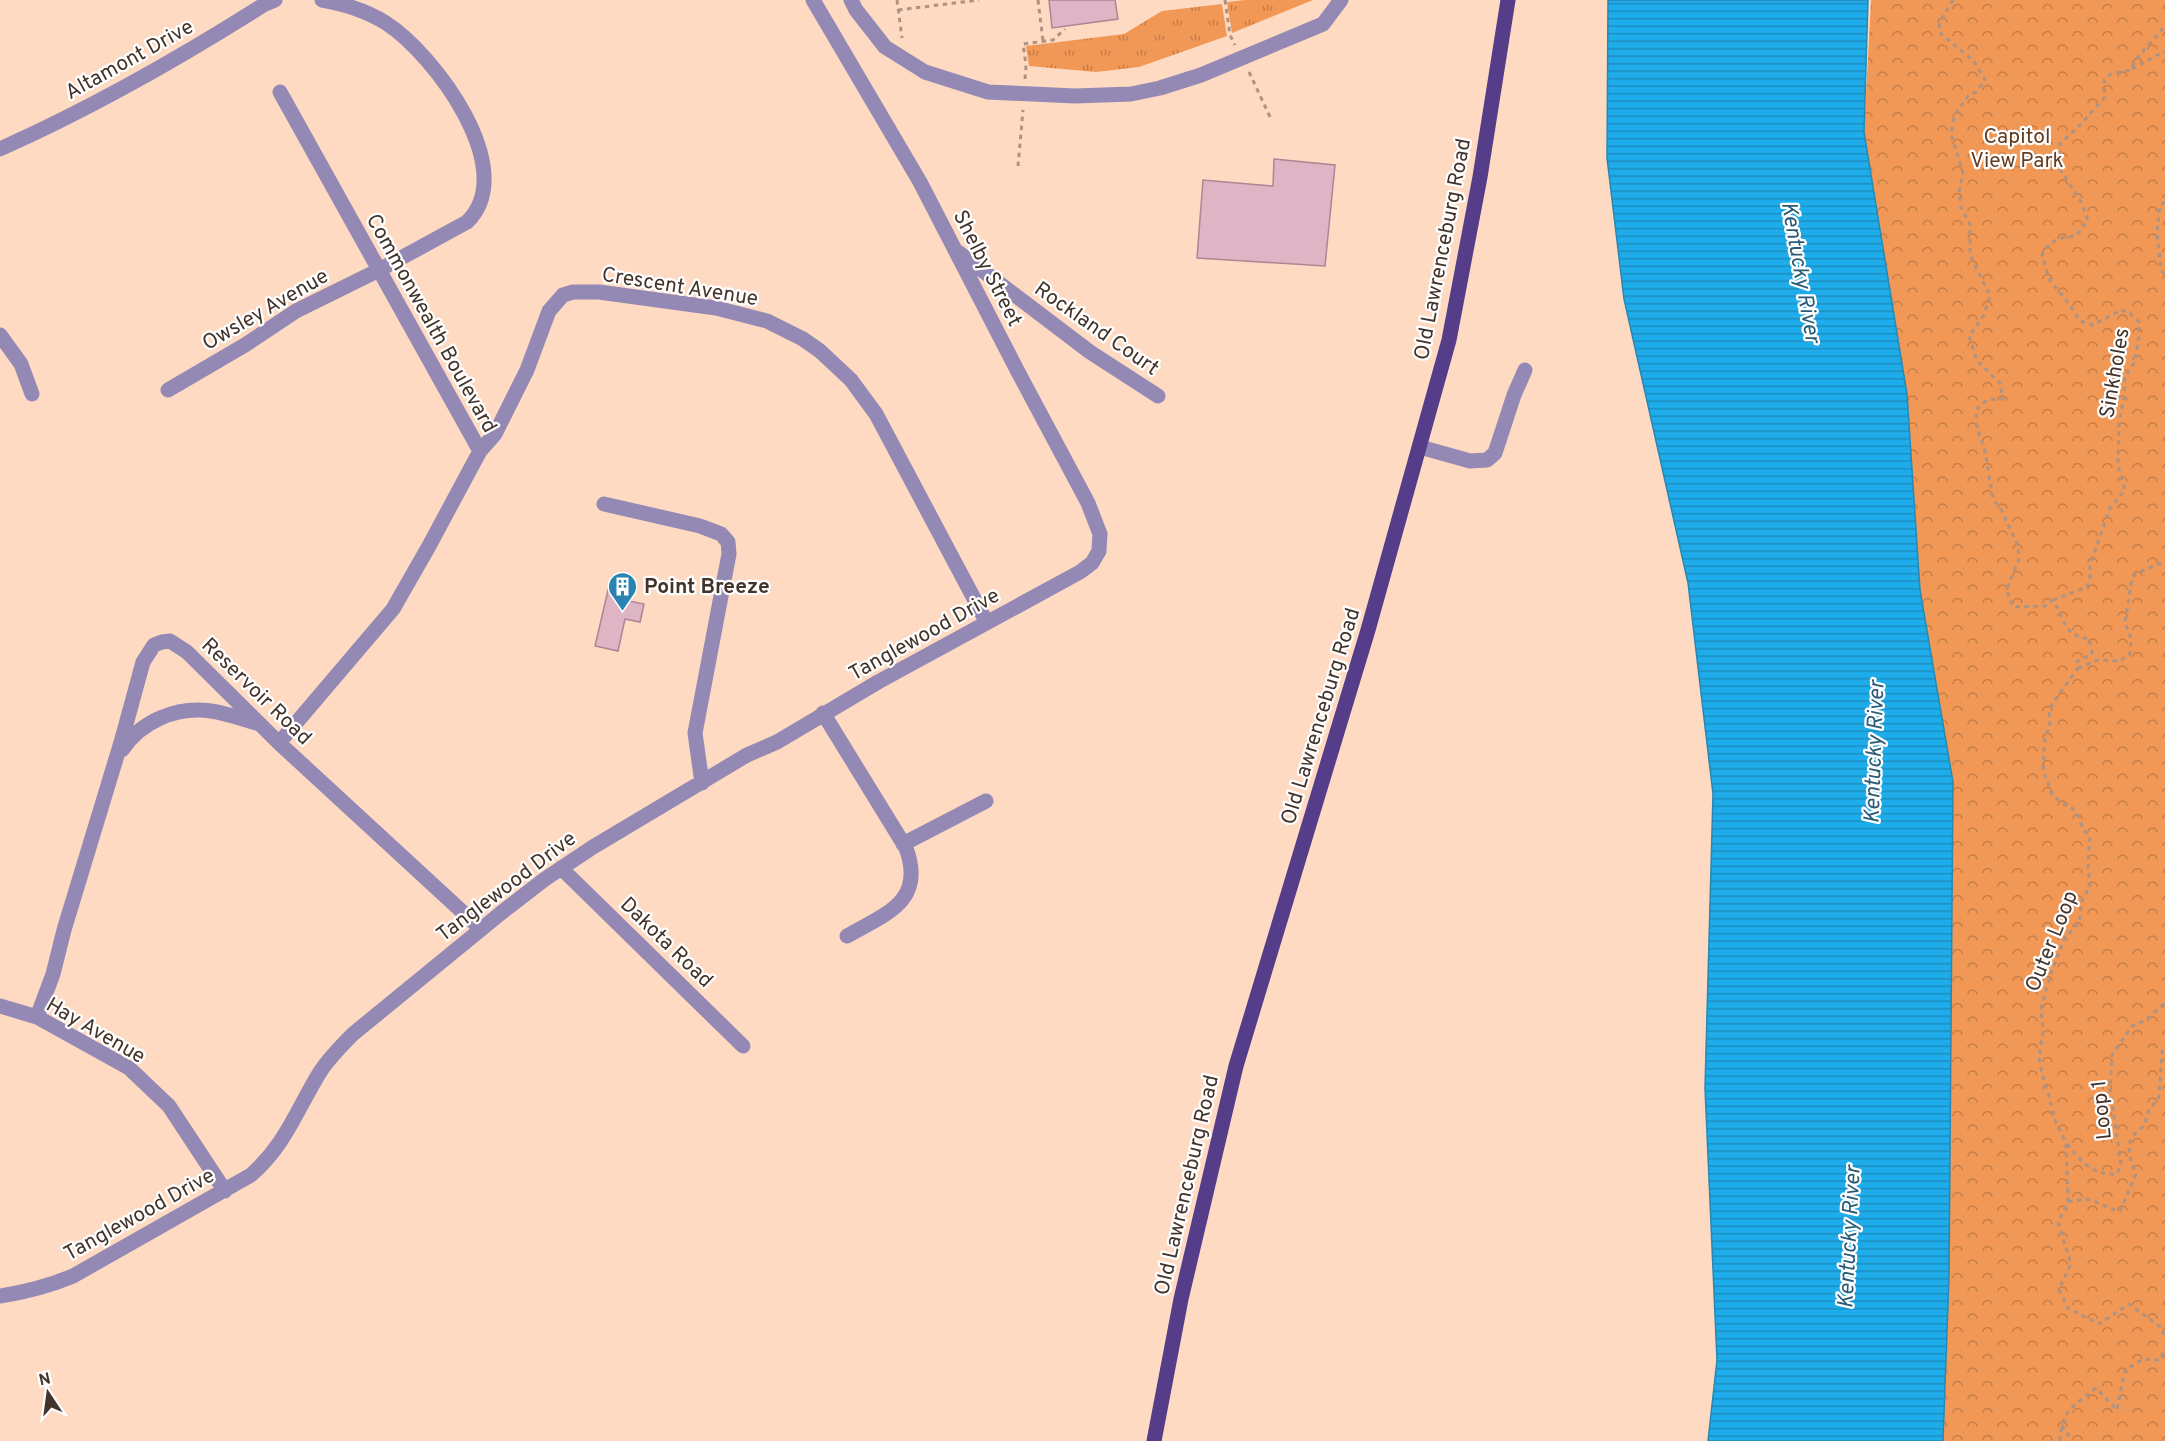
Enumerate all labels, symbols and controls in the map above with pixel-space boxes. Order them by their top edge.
street label: Altamont Drive [61,14,199,107]
park label: Capitol View Park [1970,124,2064,175]
street label: Old Lawrenceburg Road [1409,136,1478,362]
water label: Kentucky River [1774,200,1826,347]
street label: Shelby Street [946,206,1028,331]
street label: Commonwealth Boulevard [359,209,502,438]
street label: Crescent Avenue [600,262,760,313]
street label: Owsley Avenue [198,263,334,357]
street label: Rockland Court [1028,276,1164,382]
street label: Sinkholes [2094,326,2137,421]
building icon: Point Breeze [607,570,639,612]
place label: Point Breeze [644,574,770,601]
street label: Tanglewood Drive [845,583,1005,688]
street label: Old Lawrenceburg Road [1276,605,1367,828]
street label: Reservoir Road [195,633,317,752]
water label: Kentucky River [1860,679,1892,824]
street label: Tanglewood Drive [432,826,582,949]
street label: Outer Loop [2020,887,2085,996]
street label: Dakota Road [614,892,718,994]
street label: Hay Avenue [41,992,150,1071]
street label: Old Lawrenceburg Road [1149,1073,1226,1298]
street label: Loop 1 [2086,1079,2119,1141]
street label: Tanglewood Drive [60,1163,220,1268]
water label: Kentucky River [1833,1163,1868,1309]
north arrow [18,1363,78,1423]
text: N [37,1369,53,1391]

